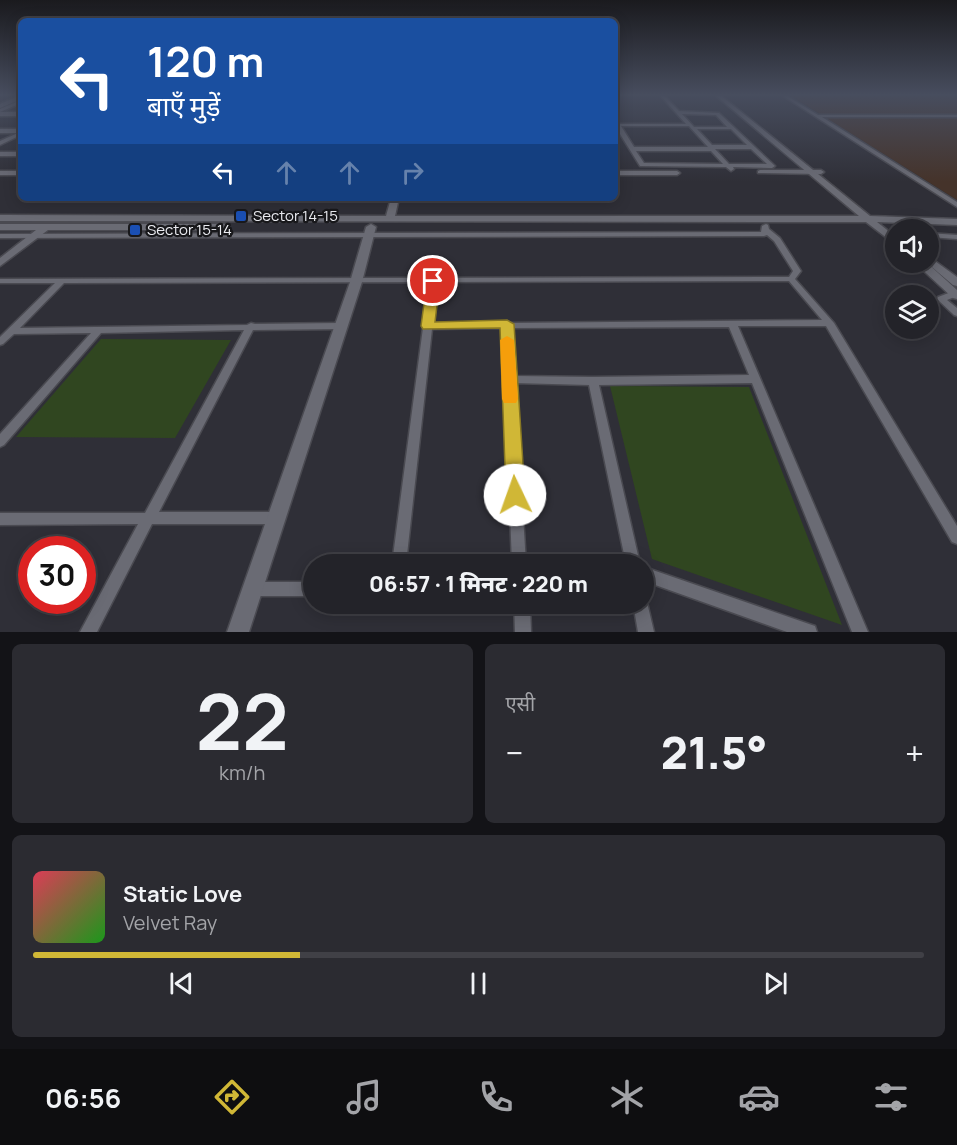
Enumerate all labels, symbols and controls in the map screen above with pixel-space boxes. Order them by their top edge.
text: 120 m [147,32,264,90]
icon: left [48,42,126,120]
text: बाएँ मुड़ें [147,87,220,124]
icon: left [207,156,240,189]
icon: ahead [270,156,303,189]
icon: ahead [333,156,366,189]
icon: right [396,156,429,189]
place label: Sector 14-15 [253,205,338,226]
marker: Sector 14-15 [234,209,248,223]
place label: Sector 15-14 [147,219,232,240]
map controls [885,219,939,339]
button: sound [885,219,939,273]
marker: Sector 15-14 [128,223,142,237]
pin [407,255,458,306]
icon: arrive [416,264,449,297]
button: layers [885,285,939,339]
position arrow [483,463,547,527]
speed limit sign: 30 [18,536,96,614]
text: 06:57 · 1 मिनट · 220 m [369,569,588,599]
text: 22 [196,667,289,773]
text: एसी [506,690,535,717]
text: 21.5° [661,721,768,783]
text: − [506,730,523,775]
text: + [905,730,924,775]
text: km/h [219,759,266,786]
text: Static Love [123,879,242,909]
text: Velvet Ray [123,909,217,936]
icon: previous [165,967,198,1000]
icon: pause [462,967,495,1000]
icon: next [759,967,792,1000]
icon: directions [211,1076,253,1118]
icon: music [343,1076,385,1118]
icon: phone [475,1076,517,1118]
icon: climate [606,1076,648,1118]
icon: car [738,1076,780,1118]
icon: filters [870,1076,912,1118]
text: 06:56 [45,1079,121,1116]

